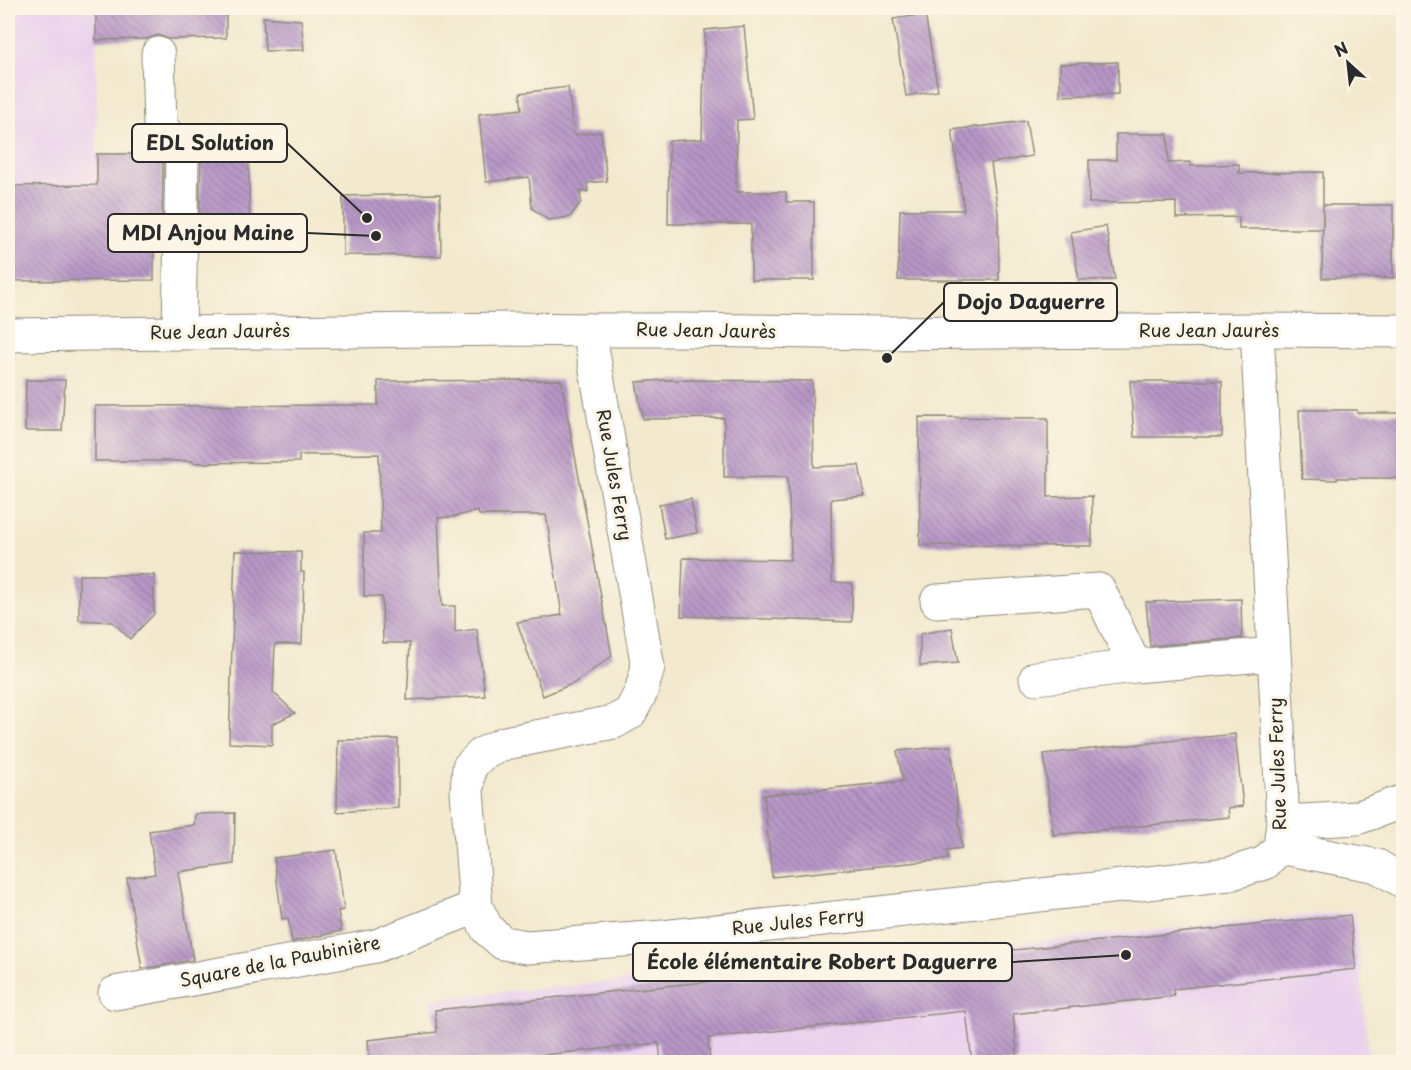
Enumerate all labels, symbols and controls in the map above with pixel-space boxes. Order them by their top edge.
north arrow [1318,33,1378,93]
text: N [1330,35,1352,62]
callout: EDL Solution [132,124,287,162]
text: EDL Solution [146,127,274,157]
callout: MDI Anjou Maine [108,214,307,252]
text: MDI Anjou Maine [122,217,294,247]
callout: Dojo Daguerre [944,283,1117,321]
text: Dojo Daguerre [957,286,1105,316]
street label: Rue Jean Jaurès [636,315,776,344]
street label: Rue Jean Jaurès [150,316,290,345]
street label: Rue Jean Jaurès [1139,316,1279,343]
street label: Rue Jules Ferry [591,407,640,543]
street label: Rue Jules Ferry [1261,697,1292,831]
street label: Rue Jules Ferry [730,900,865,941]
street label: Square de la Paubinière [177,928,383,993]
callout: École élémentaire Robert Daguerre [633,943,1012,981]
text: École élémentaire Robert Daguerre [647,946,997,976]

